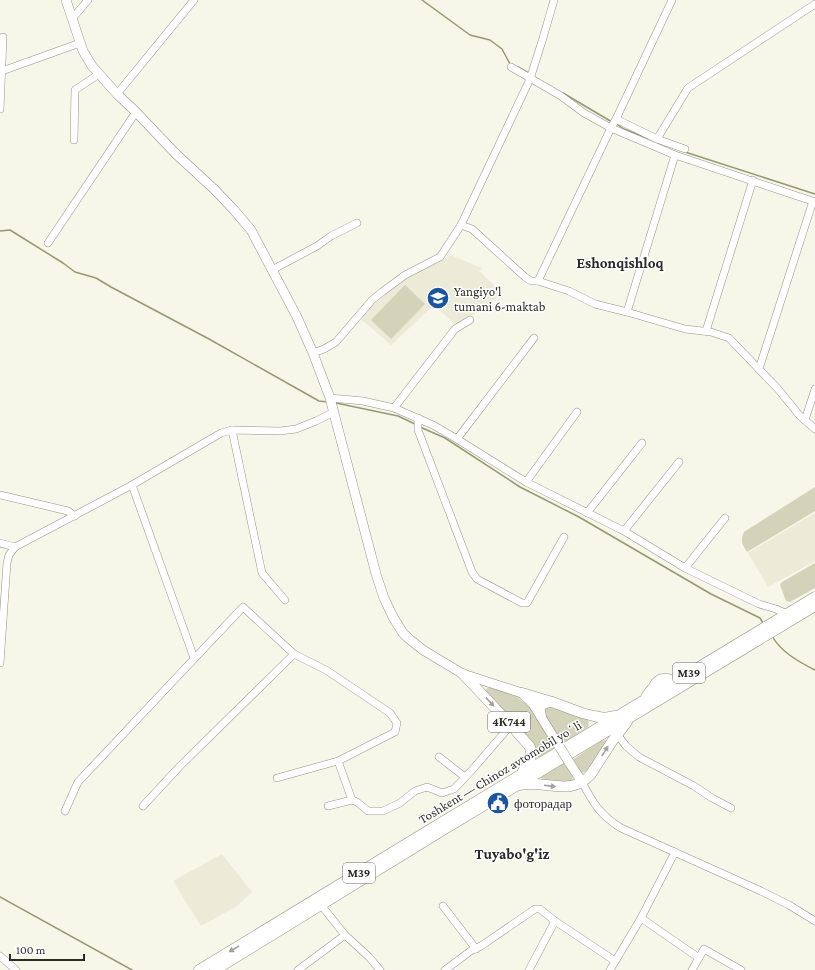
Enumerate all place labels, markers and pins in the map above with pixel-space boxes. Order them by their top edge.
place label: Yangiyo'l tumani 6-maktab [454,284,546,314]
school or university icon: Yangiyo'l tumani 6-maktab [425,285,451,311]
public building icon: фоторадар [485,790,511,816]
place label: фоторадар [514,796,572,811]

